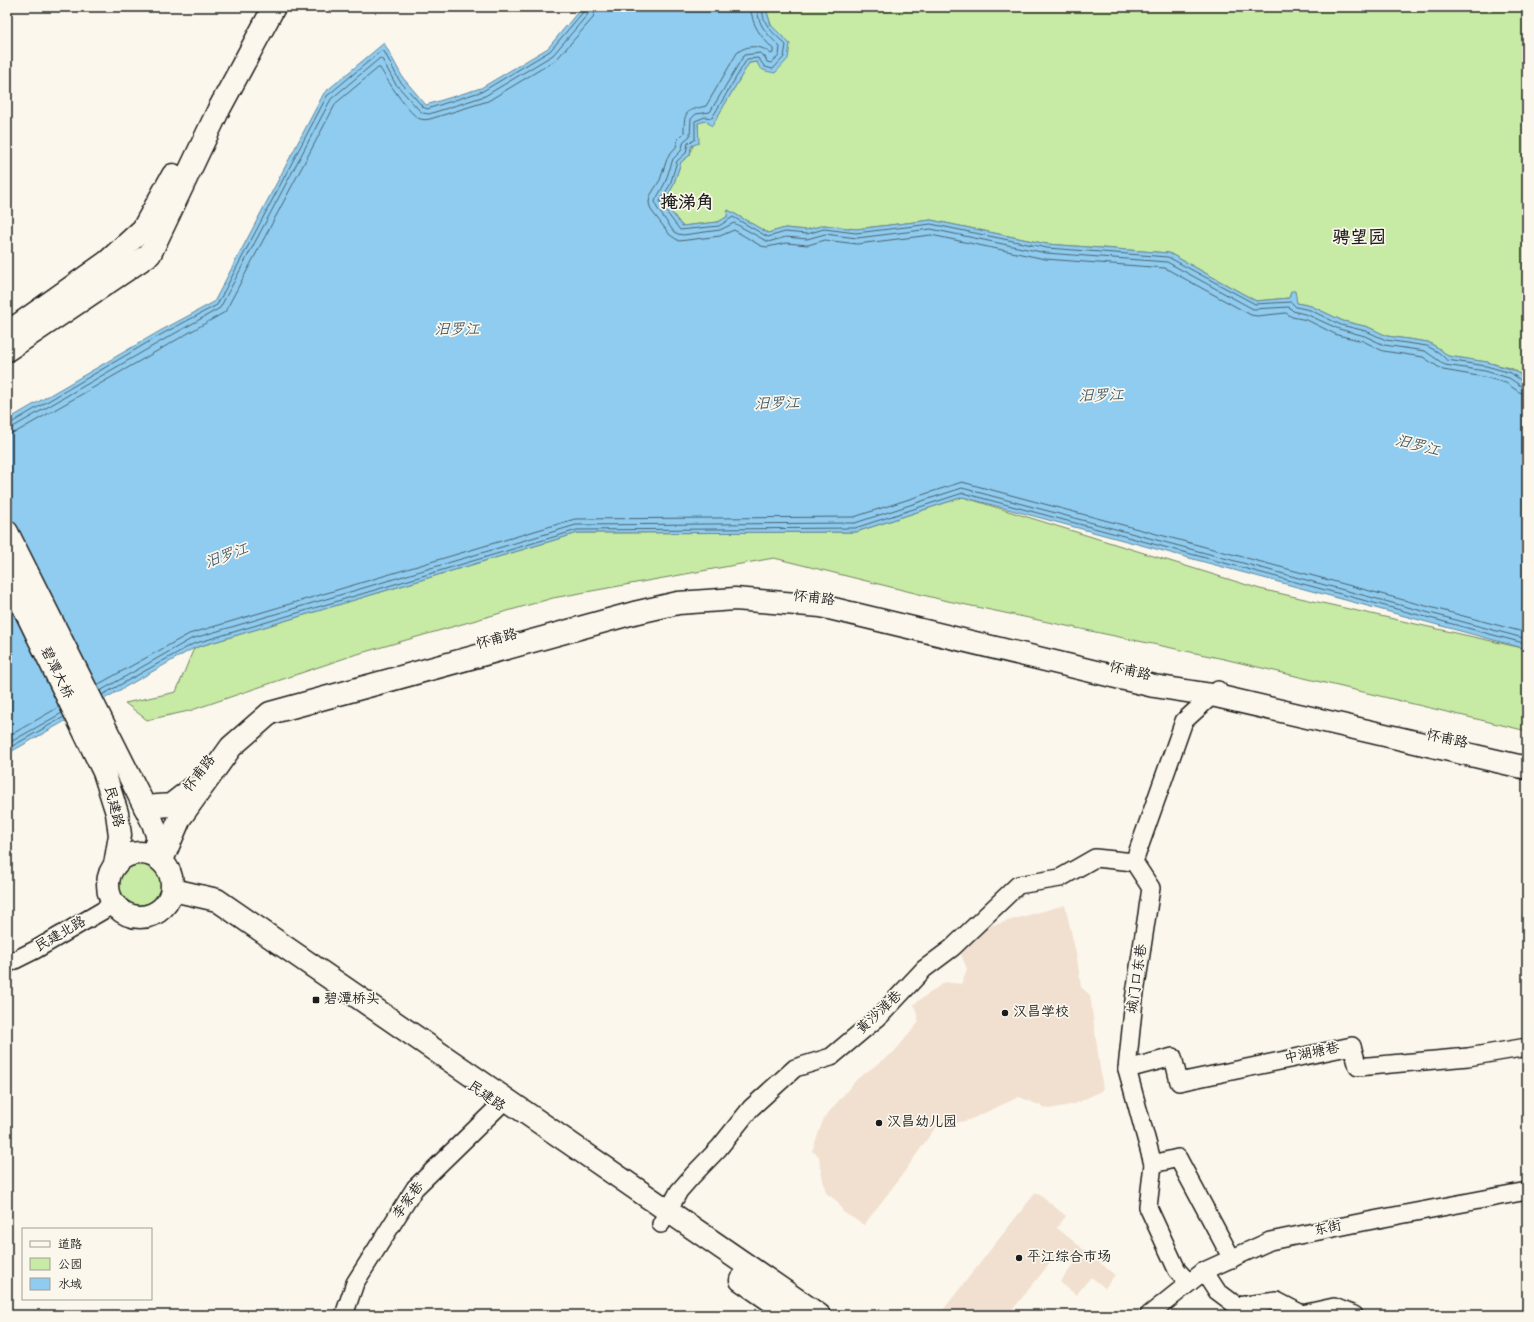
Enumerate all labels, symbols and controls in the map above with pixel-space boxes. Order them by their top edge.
district label: 掩涕角 [660,192,714,217]
district label: 骋望园 [1332,227,1386,252]
water label: 汨罗江 [434,320,480,342]
water label: 汨罗江 [1078,386,1125,408]
water label: 汨罗江 [754,394,801,416]
water label: 汨罗江 [1392,431,1443,464]
water label: 汨罗江 [202,539,253,575]
street label: 怀甫路 [792,587,836,611]
street label: 怀甫路 [474,625,520,655]
street label: 碧潭大桥 [35,643,77,703]
street label: 怀甫路 [1107,658,1153,686]
street label: 怀甫路 [1424,726,1470,754]
street label: 怀甫路 [179,751,221,797]
street label: 民建路 [98,784,128,830]
street label: 民建北路 [32,912,90,958]
street label: 城门口东巷 [1123,942,1153,1015]
street label: 黄沙滩巷 [853,986,908,1039]
place label: 碧潭桥头 [324,990,380,1010]
marker: 碧潭桥头 [311,995,321,1005]
place label: 汉昌学校 [1013,1003,1069,1023]
marker: 汉昌学校 [1000,1008,1010,1018]
street label: 中湖塘巷 [1283,1038,1342,1070]
street label: 民建路 [463,1077,509,1117]
place label: 汉昌幼儿园 [887,1113,957,1133]
marker: 汉昌幼儿园 [874,1118,884,1128]
street label: 李家巷 [389,1177,430,1224]
street label: 东街 [1312,1216,1344,1242]
legend [22,1228,152,1300]
text: 道路 [58,1237,82,1254]
place label: 平江综合市场 [1027,1248,1111,1268]
marker: 平江综合市场 [1014,1253,1024,1263]
text: 公园 [58,1257,82,1274]
text: 水域 [58,1277,82,1294]

